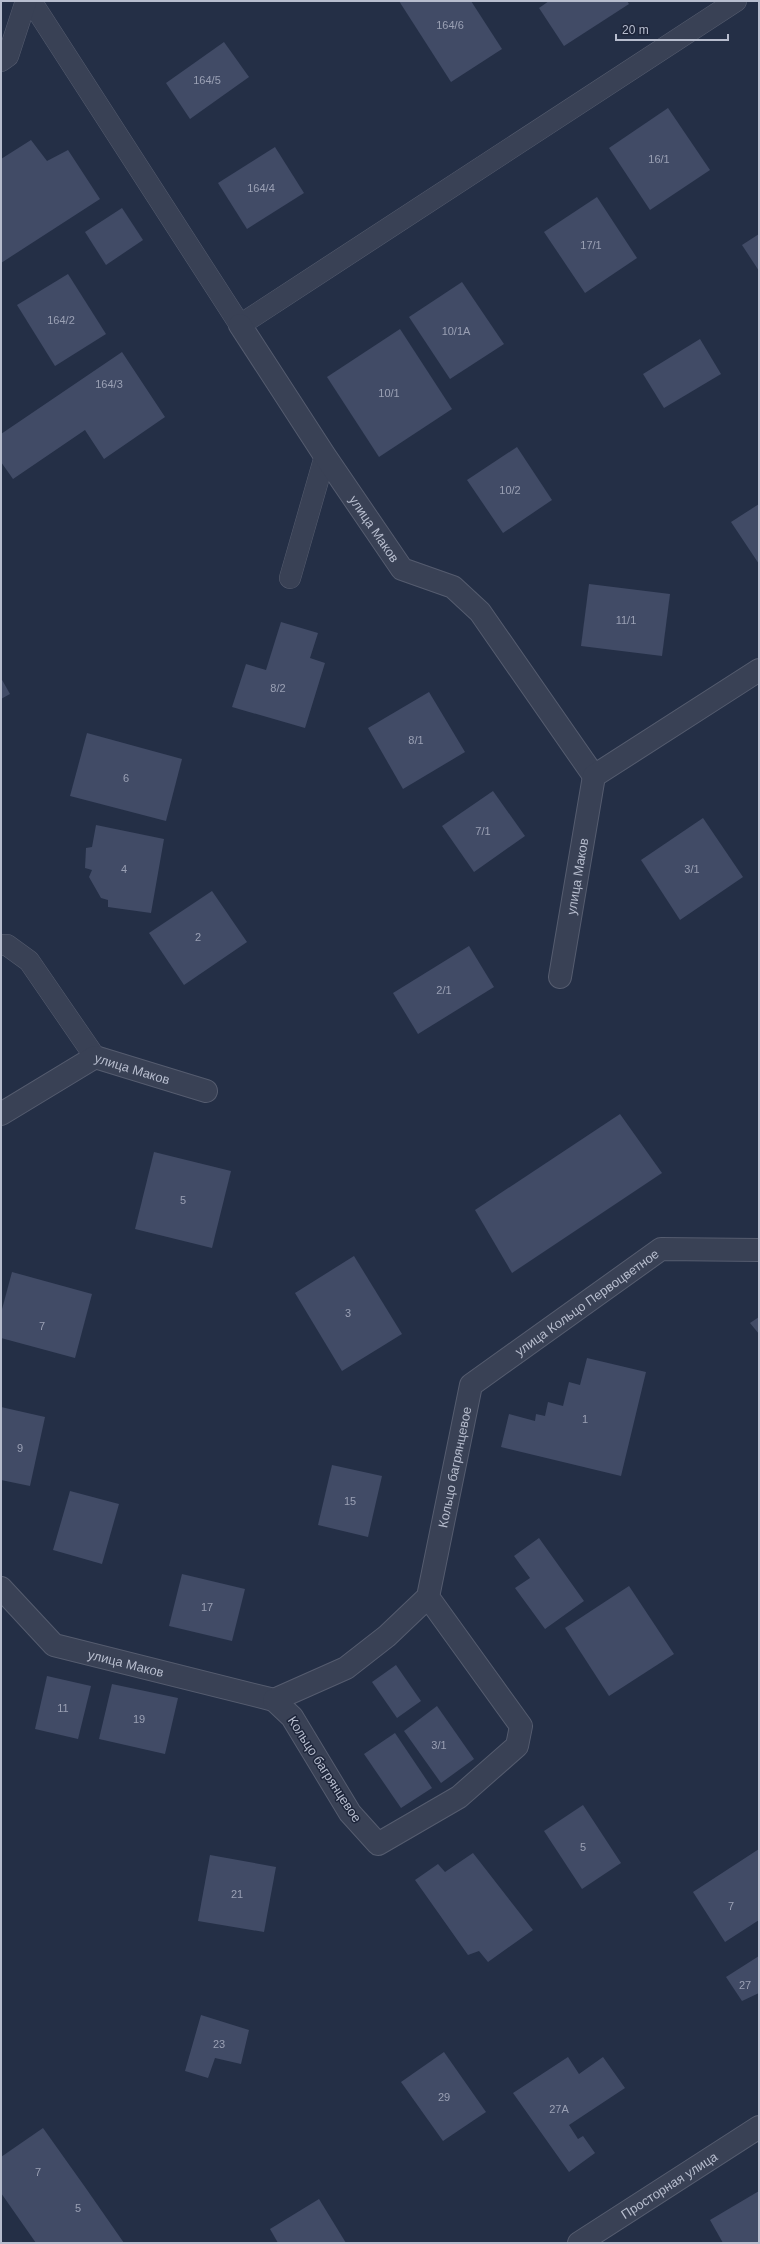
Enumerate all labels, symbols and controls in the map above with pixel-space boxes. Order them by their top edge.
scale bar [616,16,728,42]
house number: 164/6 [436,19,464,31]
text: 20 m [622,23,649,37]
house number: 164/5 [193,74,221,86]
house number: 16/1 [648,153,670,165]
house number: 164/4 [247,182,275,194]
house number: 17/1 [580,239,602,251]
house number: 164/2 [47,314,75,326]
house number: 10/1А [442,325,471,337]
house number: 164/3 [95,378,123,390]
house number: 10/1 [378,387,400,399]
house number: 10/2 [499,484,521,496]
street label: улица Маков [346,493,402,565]
house number: 11/1 [616,614,636,626]
house number: 8/2 [270,682,286,694]
house number: 8/1 [408,734,424,746]
house number: 6 [123,772,129,784]
house number: 7/1 [475,825,491,837]
street label: улица Маков [564,837,591,916]
house number: 4 [121,863,127,875]
house number: 3/1 [684,863,700,875]
house number: 2 [195,931,201,943]
house number: 2/1 [436,984,452,996]
street label: улица Маков [93,1050,172,1087]
house number: 5 [180,1194,186,1206]
street label: улица Кольцо Первоцветное [512,1246,662,1359]
house number: 3 [345,1307,351,1319]
house number: 7 [39,1320,45,1332]
street label: Кольцо багрянцевое [435,1405,474,1529]
house number: 1 [582,1413,588,1425]
house number: 9 [17,1442,23,1454]
house number: 15 [344,1495,356,1507]
house number: 17 [201,1601,213,1613]
street label: улица Маков [86,1647,165,1680]
house number: 11 [57,1702,69,1714]
house number: 19 [133,1713,145,1725]
street label: Кольцо багрянцевое [285,1714,364,1825]
house number: 3/1 [431,1739,447,1751]
house number: 5 [580,1841,586,1853]
house number: 21 [231,1888,243,1900]
house number: 7 [728,1900,734,1912]
house number: 27 [739,1979,751,1991]
house number: 23 [213,2038,225,2050]
house number: 29 [438,2091,450,2103]
house number: 27А [549,2103,569,2115]
street label: Просторная улица [618,2149,721,2222]
house number: 7 [35,2166,41,2178]
house number: 5 [75,2202,81,2214]

